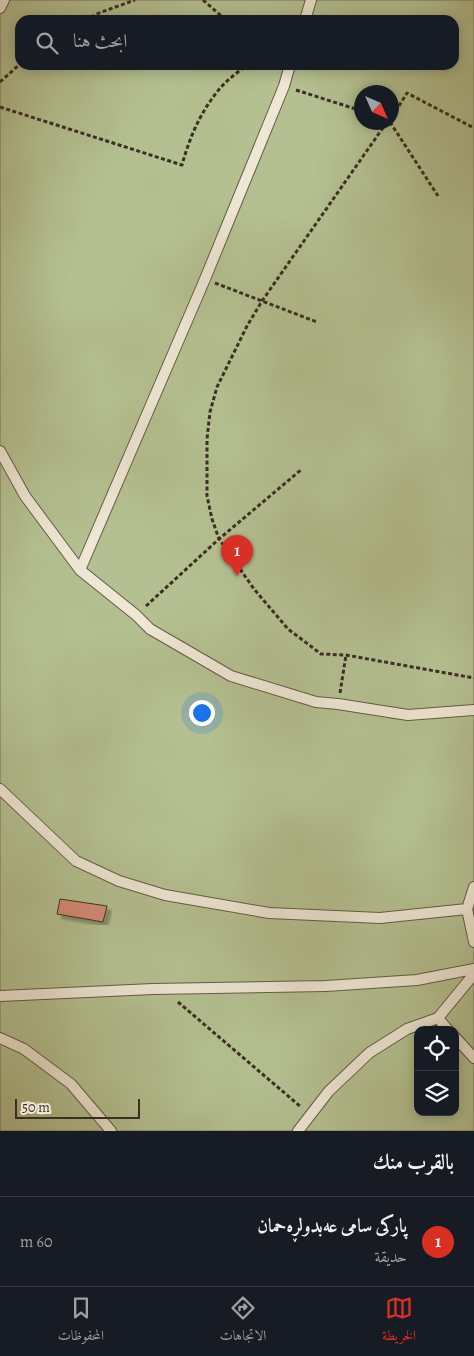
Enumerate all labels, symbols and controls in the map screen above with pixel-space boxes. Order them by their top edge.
search box [15,15,459,70]
text: ابحث هنا [73,28,127,54]
icon: search [33,29,61,57]
north arrow [354,85,399,130]
pin: 1 [221,535,253,576]
your location [189,700,215,726]
map controls [414,1026,459,1116]
button: locate [414,1026,459,1071]
button: layers [414,1071,459,1116]
scale bar [15,1096,140,1119]
text: 50 m [22,1098,50,1117]
text: بالقرب منك [373,1148,454,1176]
text: پارکی سامی عەبدولڕەحمان [257,1213,407,1239]
text: 60 m [20,1231,52,1253]
text: 1 [435,1231,441,1253]
text: حديقة [375,1246,407,1268]
tab: المحفوظات [58,1294,104,1349]
tab: الاتجاهات [220,1294,266,1349]
tab: الخريطة [382,1294,416,1349]

